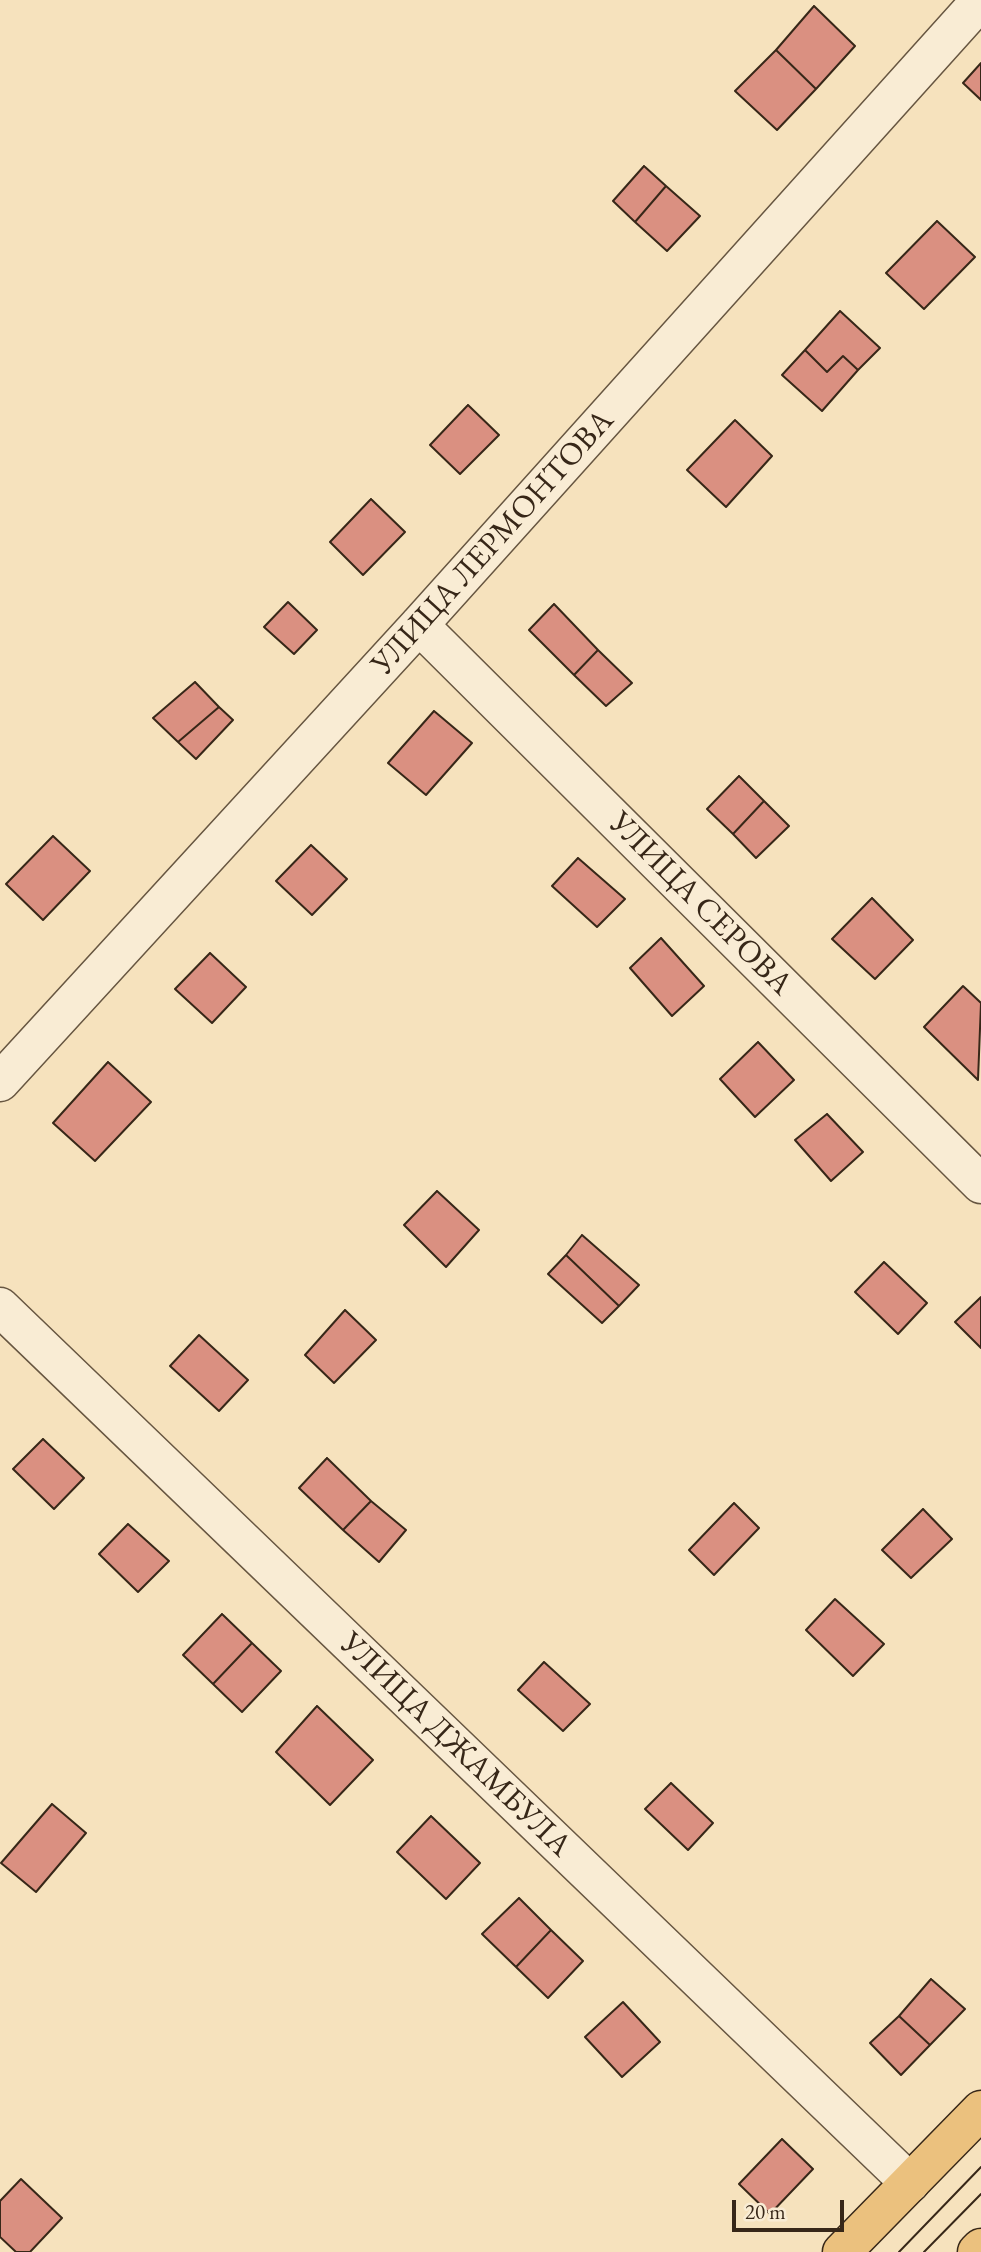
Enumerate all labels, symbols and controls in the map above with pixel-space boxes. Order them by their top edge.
street label: УЛИЦА ЛЕРМОНТОВА [364,402,622,684]
street label: УЛИЦА СЕРОВА [600,804,800,1004]
street label: УЛИЦА ДЖАМБУЛА [331,1625,579,1865]
scale bar [736,2186,848,2230]
text: 20 m [745,2198,786,2225]

